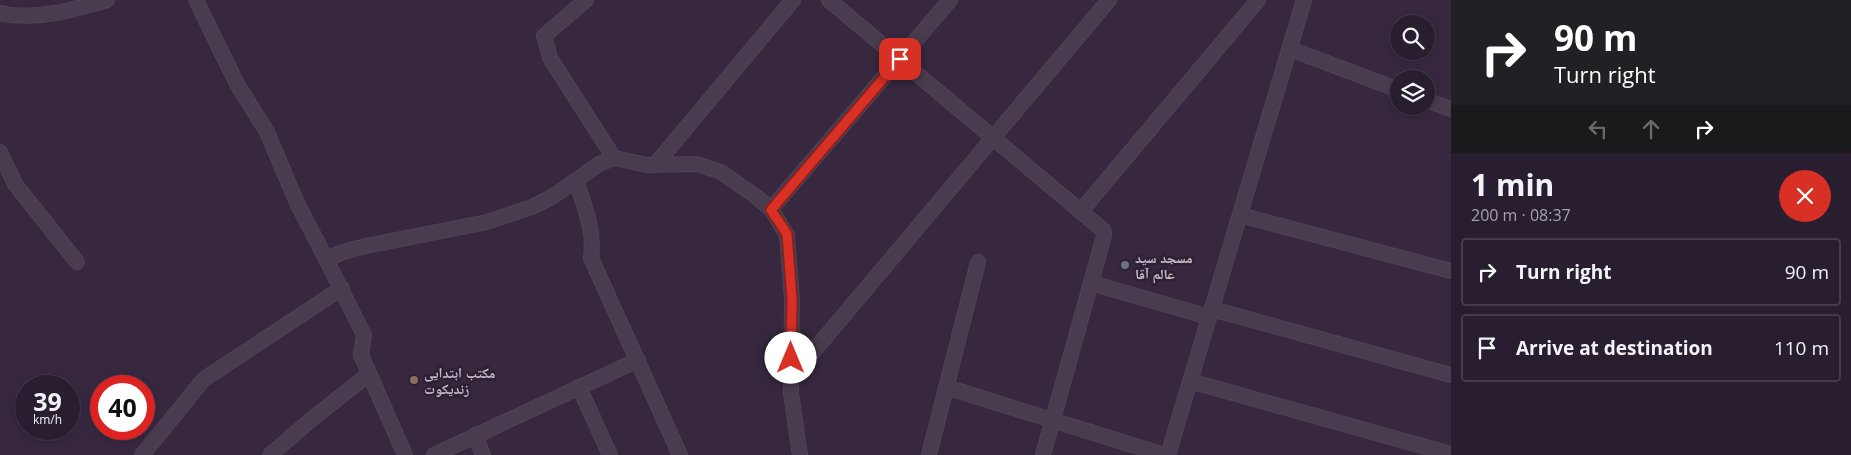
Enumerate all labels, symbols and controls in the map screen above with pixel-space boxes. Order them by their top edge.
text: 90 m [1554,14,1637,61]
map controls [1390,15,1435,115]
button: search [1390,15,1435,60]
icon: right [1471,20,1536,85]
pin [879,38,921,80]
icon: arrive [886,45,914,73]
text: Turn right [1554,59,1656,89]
button: layers [1390,70,1435,115]
icon: left [1584,115,1612,143]
icon: ahead [1637,115,1665,143]
icon: right [1690,115,1718,143]
text: 1 min [1471,164,1554,205]
button: close [1779,170,1831,222]
text: 200 m · 08:37 [1471,204,1571,226]
place label: مسجد سید عالم آقا [1135,248,1193,284]
icon: right [1473,258,1501,286]
marker: مسجد سید عالم آقا [1119,259,1131,271]
text: Turn right [1516,259,1611,285]
text: 90 m [1785,259,1829,285]
position arrow [764,331,816,383]
icon: arrive [1473,334,1501,362]
text: Arrive at destination [1516,335,1713,361]
text: 110 m [1774,335,1829,361]
place label: مکتب ابتدایی زندیکوت [424,363,495,398]
marker: مکتب ابتدایی زندیکوت [408,374,420,386]
speed limit sign: 40 [90,375,155,440]
text: 39 [33,384,62,418]
text: km/h [33,411,62,428]

